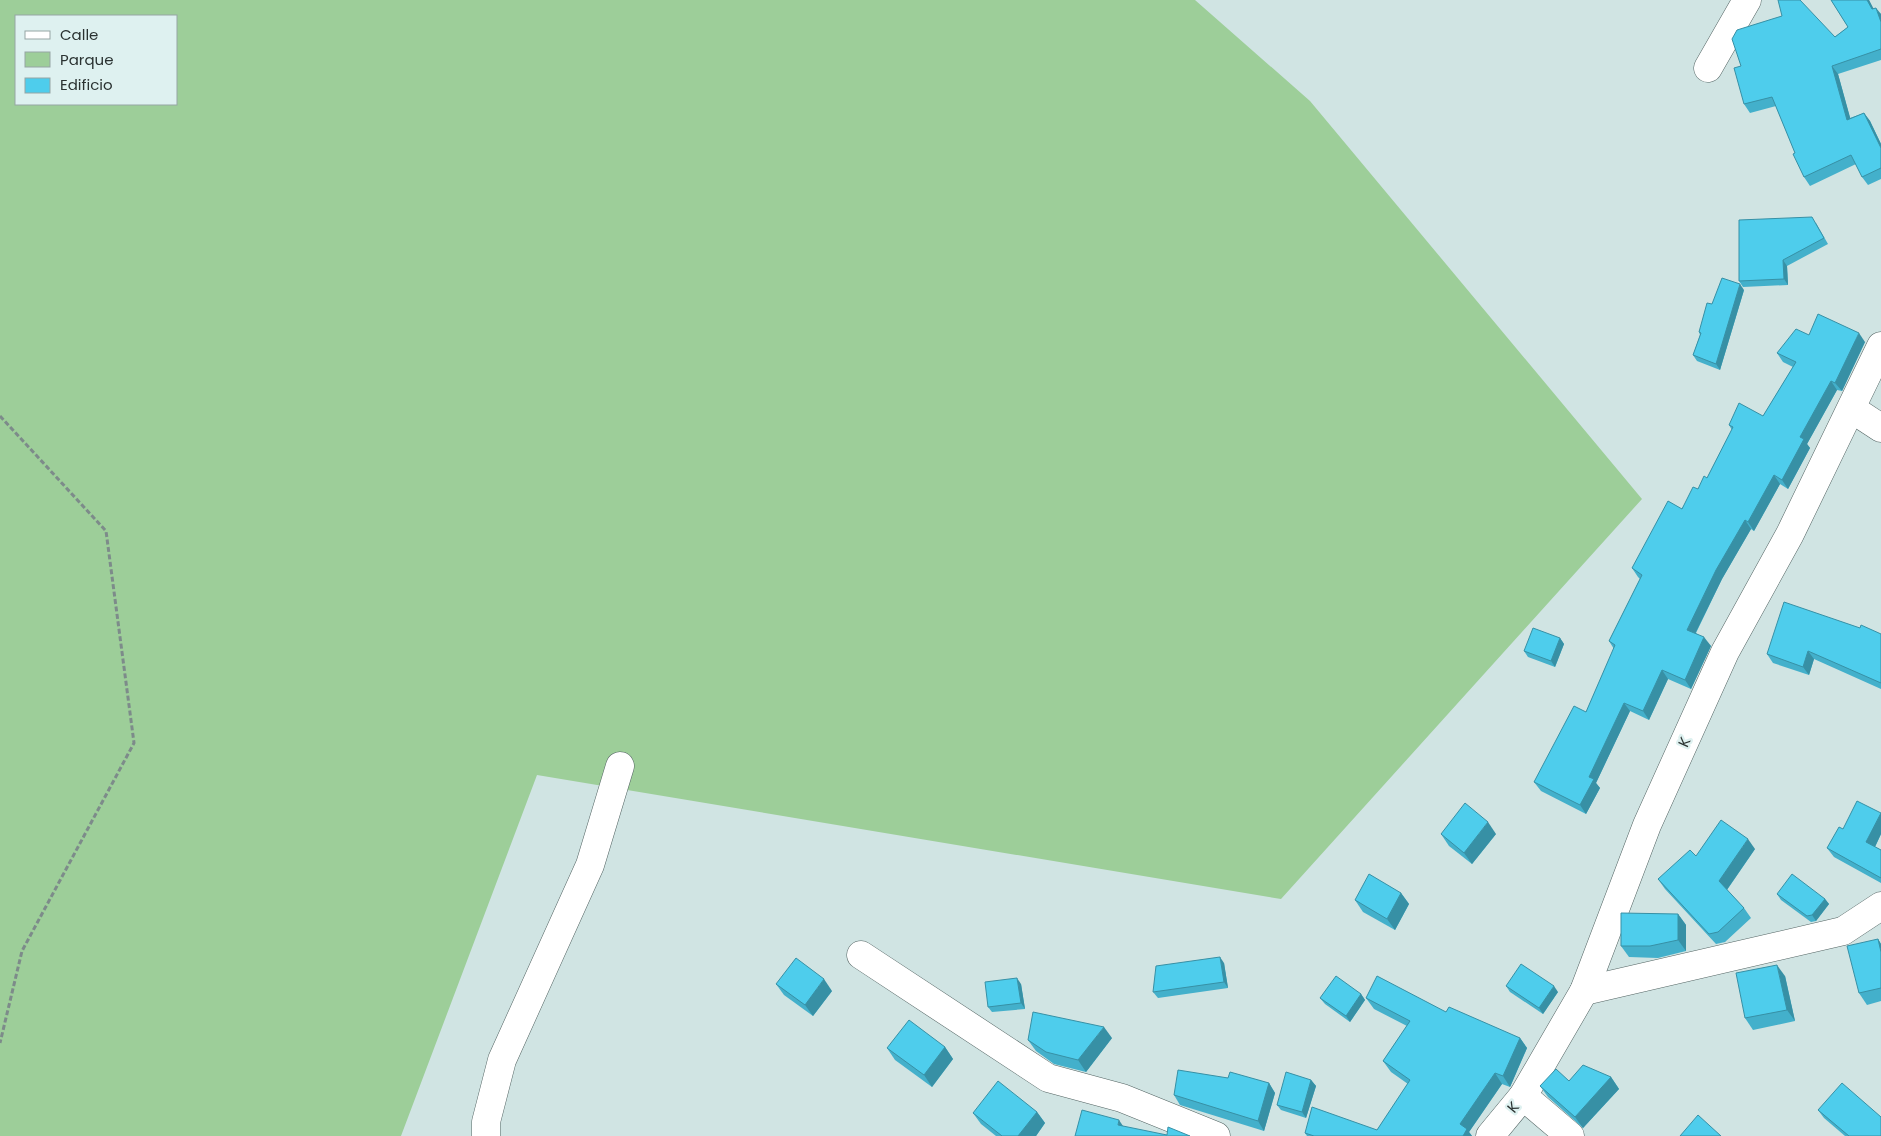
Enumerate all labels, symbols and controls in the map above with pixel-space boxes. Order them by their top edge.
legend [15,15,178,105]
text: Calle [60,24,98,45]
text: Parque [60,49,113,70]
text: Edificio [60,74,113,95]
street label: K [1673,734,1695,750]
street label: K [1502,1097,1524,1117]

